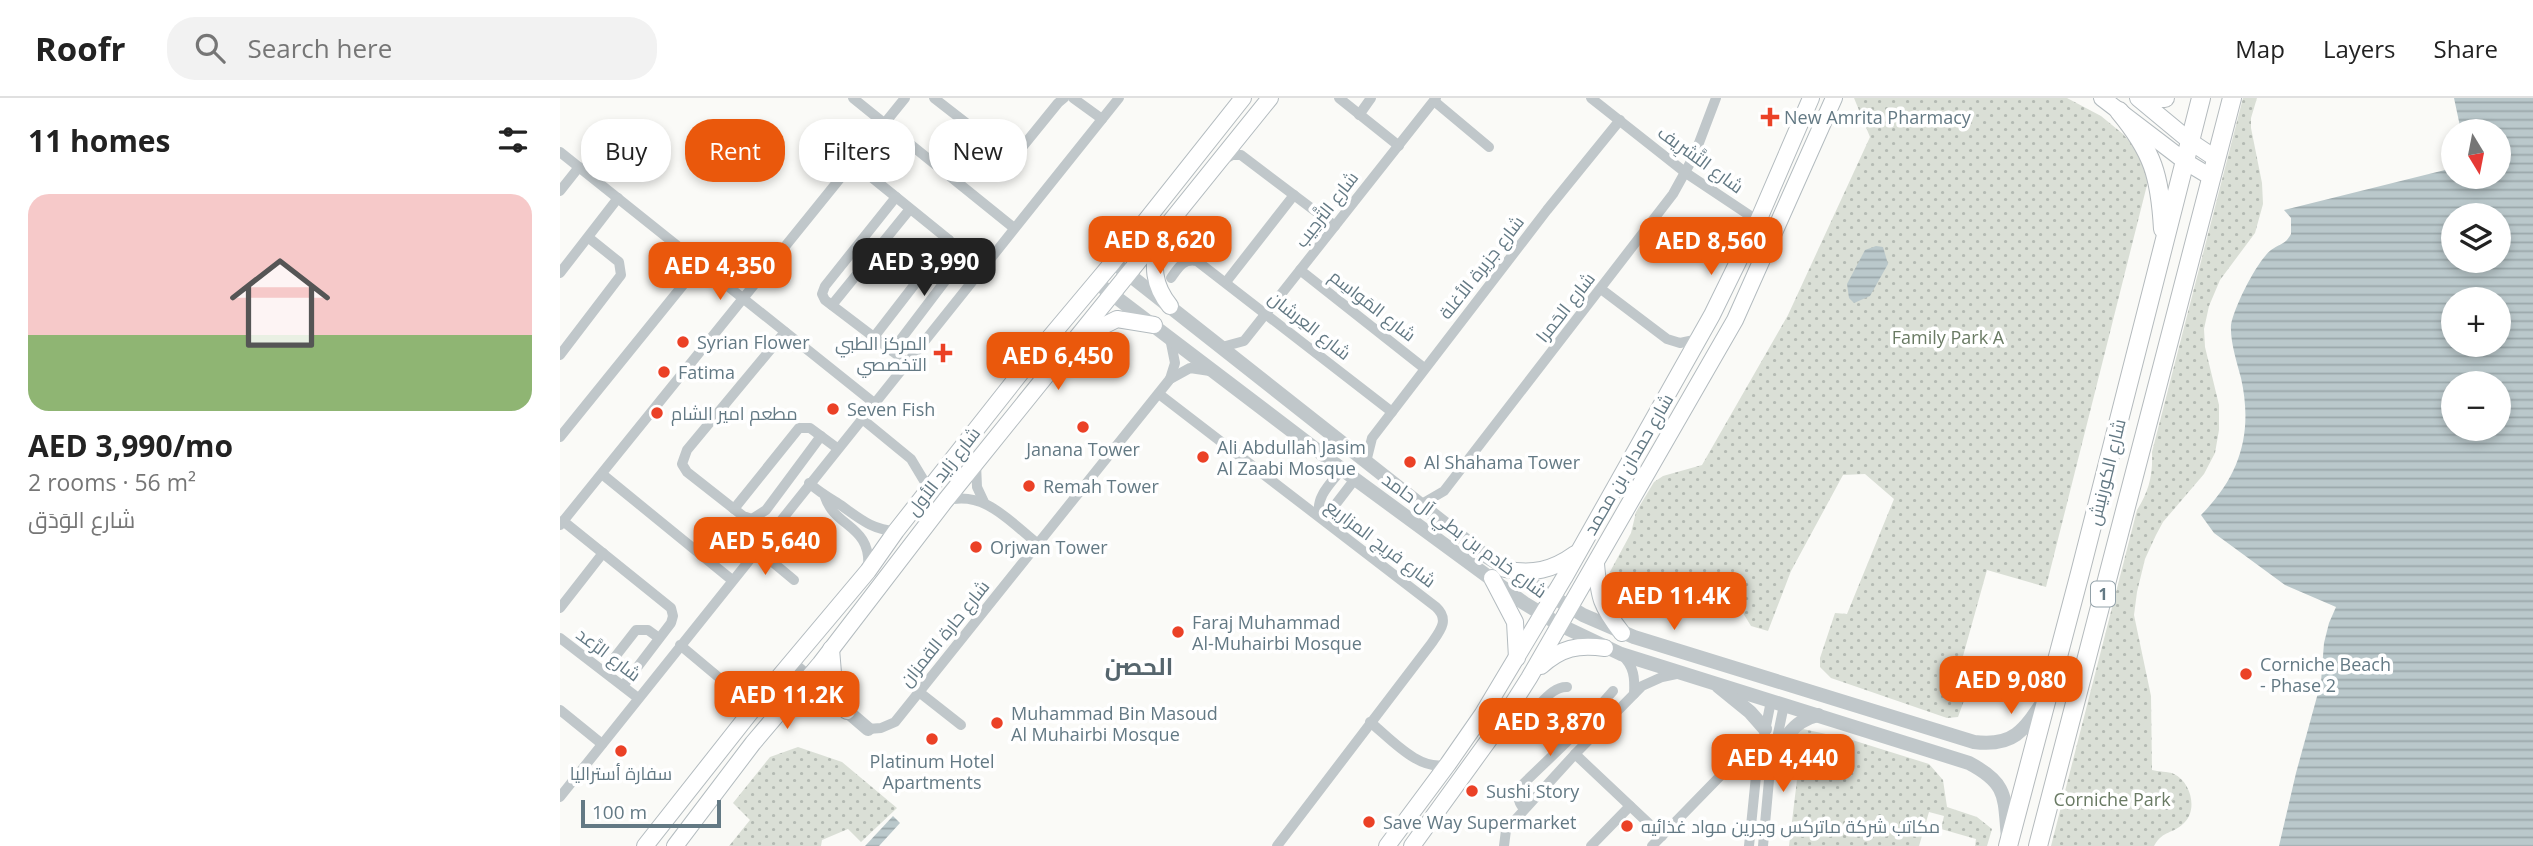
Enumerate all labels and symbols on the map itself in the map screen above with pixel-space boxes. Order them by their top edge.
place label: New Amrita Pharmacy [1784,105,1972,129]
marker: New Amrita Pharmacy [1762,109,1778,125]
north arrow [2441,119,2511,189]
street label: شارع التَّشرِيف [1653,120,1749,199]
street label: شارع التَّرحِيب [1289,166,1364,252]
street label: شارع جزيرة الأغلة [1433,210,1530,324]
pin: AED 8,620 [1080,216,1240,276]
pin: AED 8,560 [1631,218,1791,277]
pin: AED 3,990 [844,238,1004,298]
pin: AED 4,350 [640,242,800,302]
street label: شارع المَواسِم [1324,264,1421,347]
street label: شارع الحَمرا [1530,267,1601,348]
street label: شارع العِرشان [1263,285,1356,366]
park label: Family Park A [1892,325,2005,349]
place label: Syrian Flower [697,330,810,354]
place label: المركز الطبي التخصصي [835,331,927,378]
pin: AED 6,450 [978,332,1138,392]
marker: Syrian Flower [675,334,691,350]
marker: المركز الطبي التخصصي [933,343,953,363]
place label: Fatima [678,360,735,384]
marker: Fatima [656,364,672,380]
street label: شارع حمدان بن محمد [1578,389,1679,539]
place label: Seven Fish [847,397,935,421]
place label: مطعم امير الشام [671,401,798,426]
marker: Seven Fish [825,401,841,417]
marker: مطعم امير الشام [649,405,665,421]
street label: شارع الكورنيش [2081,416,2132,528]
marker: Janana Tower [1075,419,1091,435]
street label: شارع زايد الأول [901,422,986,521]
place label: Ali Abdullah Jasim Al Zaabi Mosque [1217,435,1366,480]
place label: Janana Tower [1024,437,1141,461]
marker: Ali Abdullah Jasim Al Zaabi Mosque [1195,449,1211,465]
place label: Al Shahama Tower [1424,450,1581,474]
marker: Al Shahama Tower [1402,454,1418,470]
street label: شارع خادم بن بطي آل حامد [1376,467,1552,605]
place label: Remah Tower [1043,474,1159,498]
marker: Remah Tower [1021,478,1037,494]
street label: شارع فريج المزاريع [1320,494,1441,593]
pin: AED 5,640 [685,518,845,577]
place label: Orjwan Tower [990,535,1108,559]
marker: Orjwan Tower [968,539,984,555]
pin: AED 11.4K [1594,573,1754,632]
street label: شارع حارة القمزان [894,575,995,692]
road number: 1 [2091,582,2115,607]
place label: Faraj Muhammad Al-Muhairbi Mosque [1192,610,1362,655]
street label: شارع الرَّعد [571,622,646,687]
marker: Faraj Muhammad Al-Muhairbi Mosque [1170,624,1186,640]
district label: الحصن [1105,649,1173,682]
place label: Corniche Beach - Phase 2 [2260,652,2391,697]
pin: AED 9,080 [1931,656,2091,716]
marker: Corniche Beach - Phase 2 [2238,666,2254,682]
pin: AED 11.2K [707,672,867,731]
pin: AED 3,870 [1470,698,1630,758]
place label: Muhammad Bin Masoud Al Muhairbi Mosque [1011,701,1218,746]
marker: Muhammad Bin Masoud Al Muhairbi Mosque [989,715,1005,731]
marker: Platinum Hotel Apartments [924,731,940,747]
pin: AED 4,440 [1703,734,1863,794]
marker: سفارة أستراليا [613,743,629,759]
place label: Platinum Hotel Apartments [870,749,994,794]
place label: سفارة أستراليا [570,761,672,785]
place label: Sushi Story [1486,779,1580,803]
marker: Sushi Story [1464,783,1480,799]
park label: Corniche Park [2053,787,2171,811]
scale bar [581,797,721,829]
place label: Save Way Supermarket [1383,810,1576,834]
marker: Save Way Supermarket [1361,814,1377,830]
place label: مكاتب شركة ماتركس وجرين مواد غذائيه [1641,814,1940,838]
marker: مكاتب شركة ماتركس وجرين مواد غذائيه [1619,818,1635,834]

